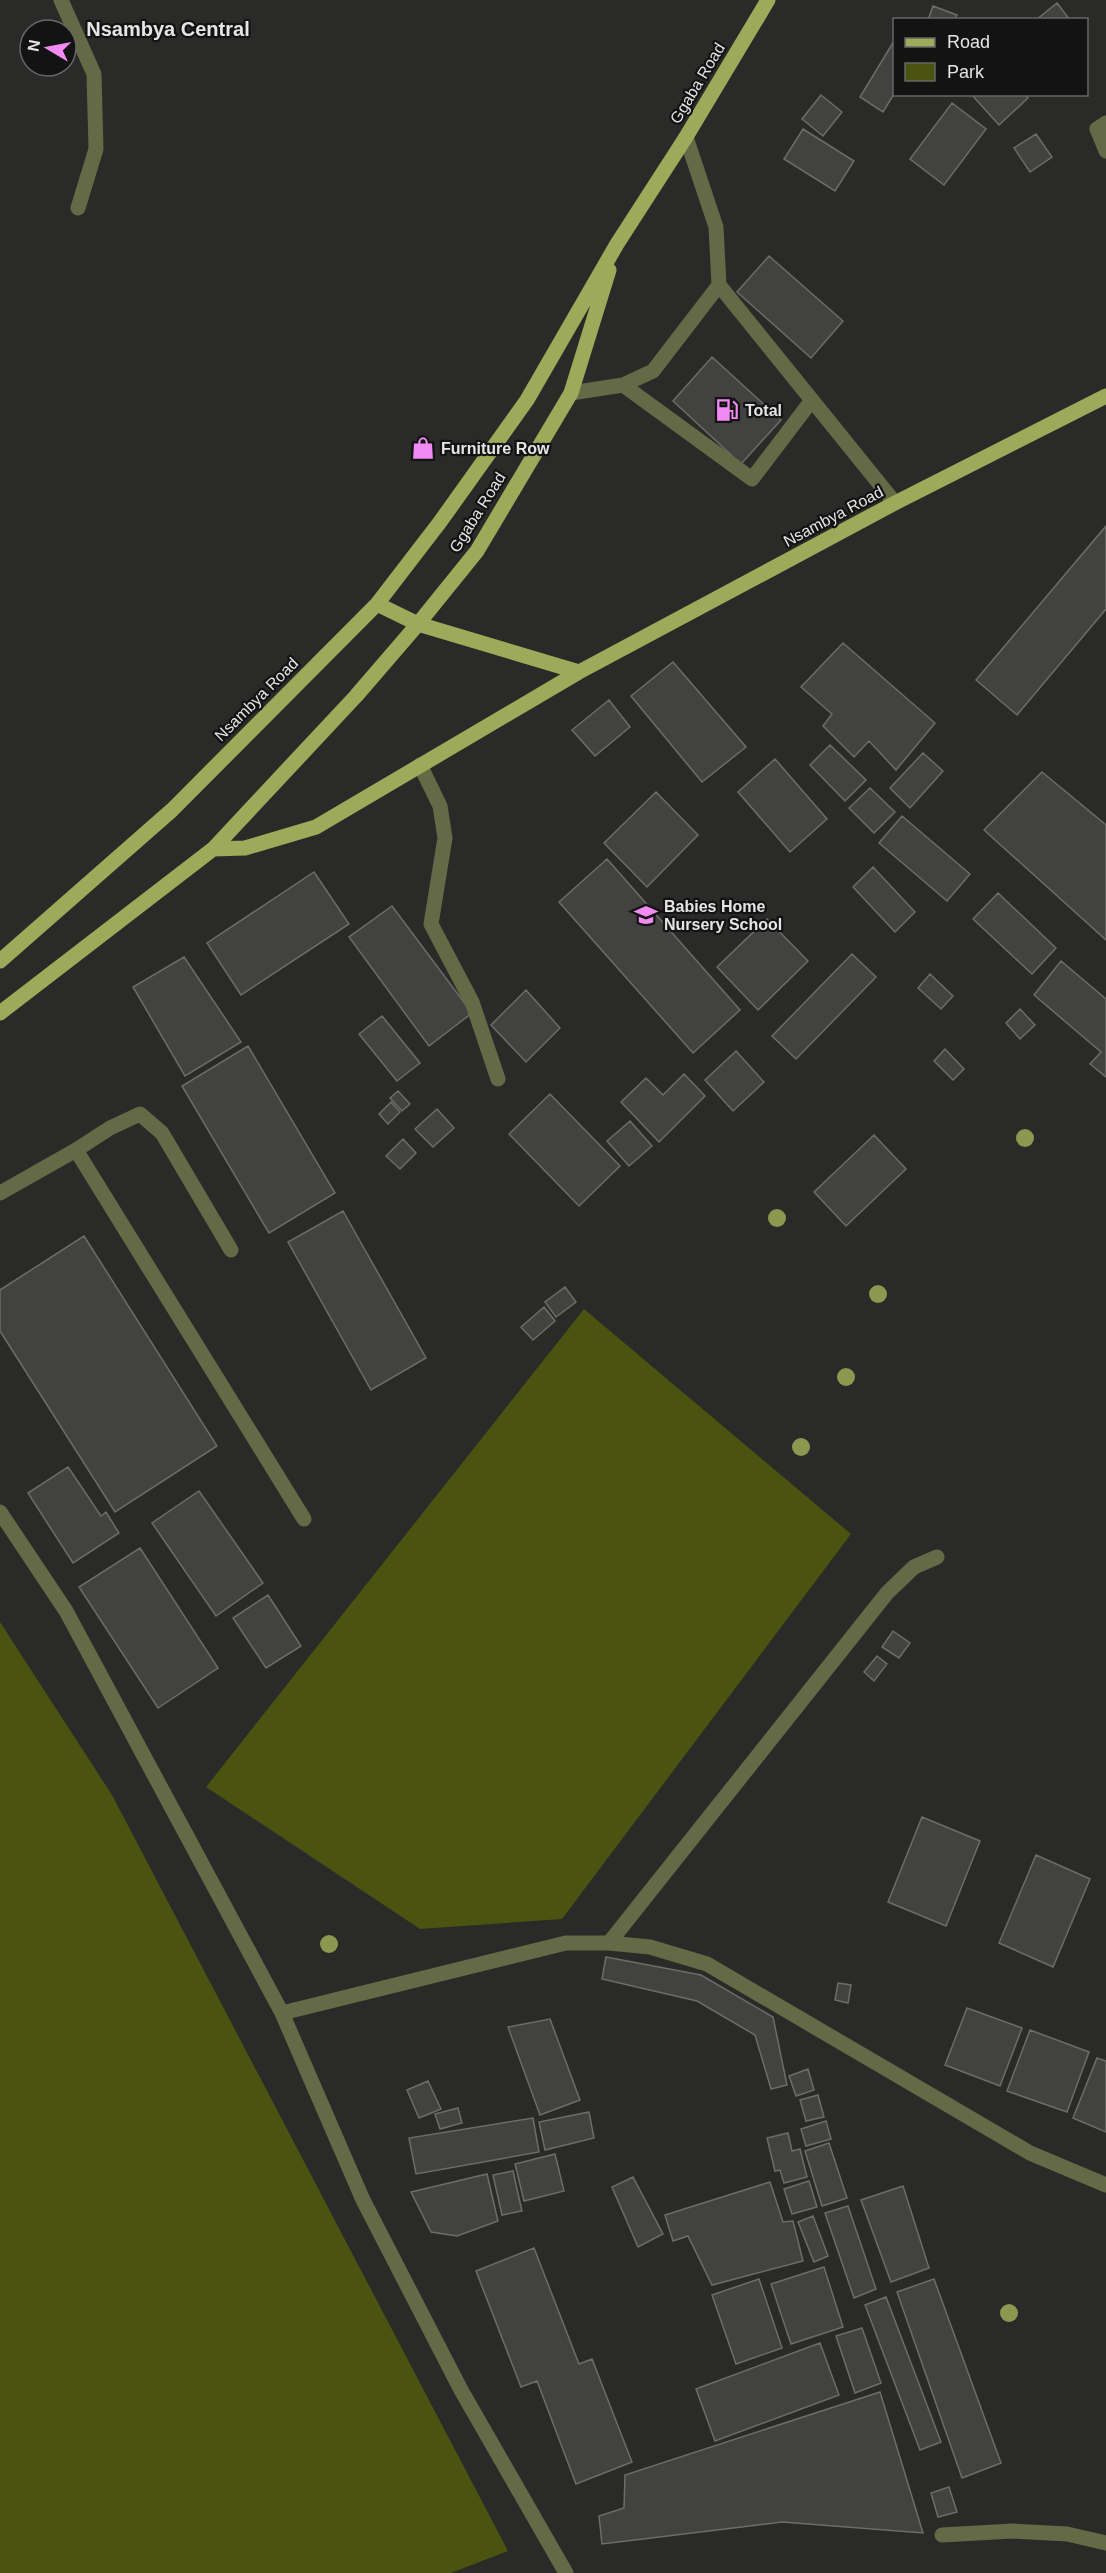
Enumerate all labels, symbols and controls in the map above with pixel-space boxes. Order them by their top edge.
north arrow [18,18,78,78]
district label: Nsambya Central [86,18,250,40]
legend [893,18,1088,96]
text: Road [947,32,990,52]
text: N [24,38,43,53]
street label: Ggaba Road [667,40,728,127]
text: Park [947,62,985,82]
fuel station icon: Total [714,397,740,423]
place label: Total [745,402,782,419]
shop icon: Furniture Row [410,435,436,461]
place label: Furniture Row [441,440,550,457]
street label: Ggaba Road [446,469,509,555]
street label: Nsambya Road [781,483,886,550]
street label: Nsambya Road [211,654,301,744]
place label: Babies Home Nursery School [664,898,782,933]
school or university icon: Babies Home Nursery School [633,902,659,928]

